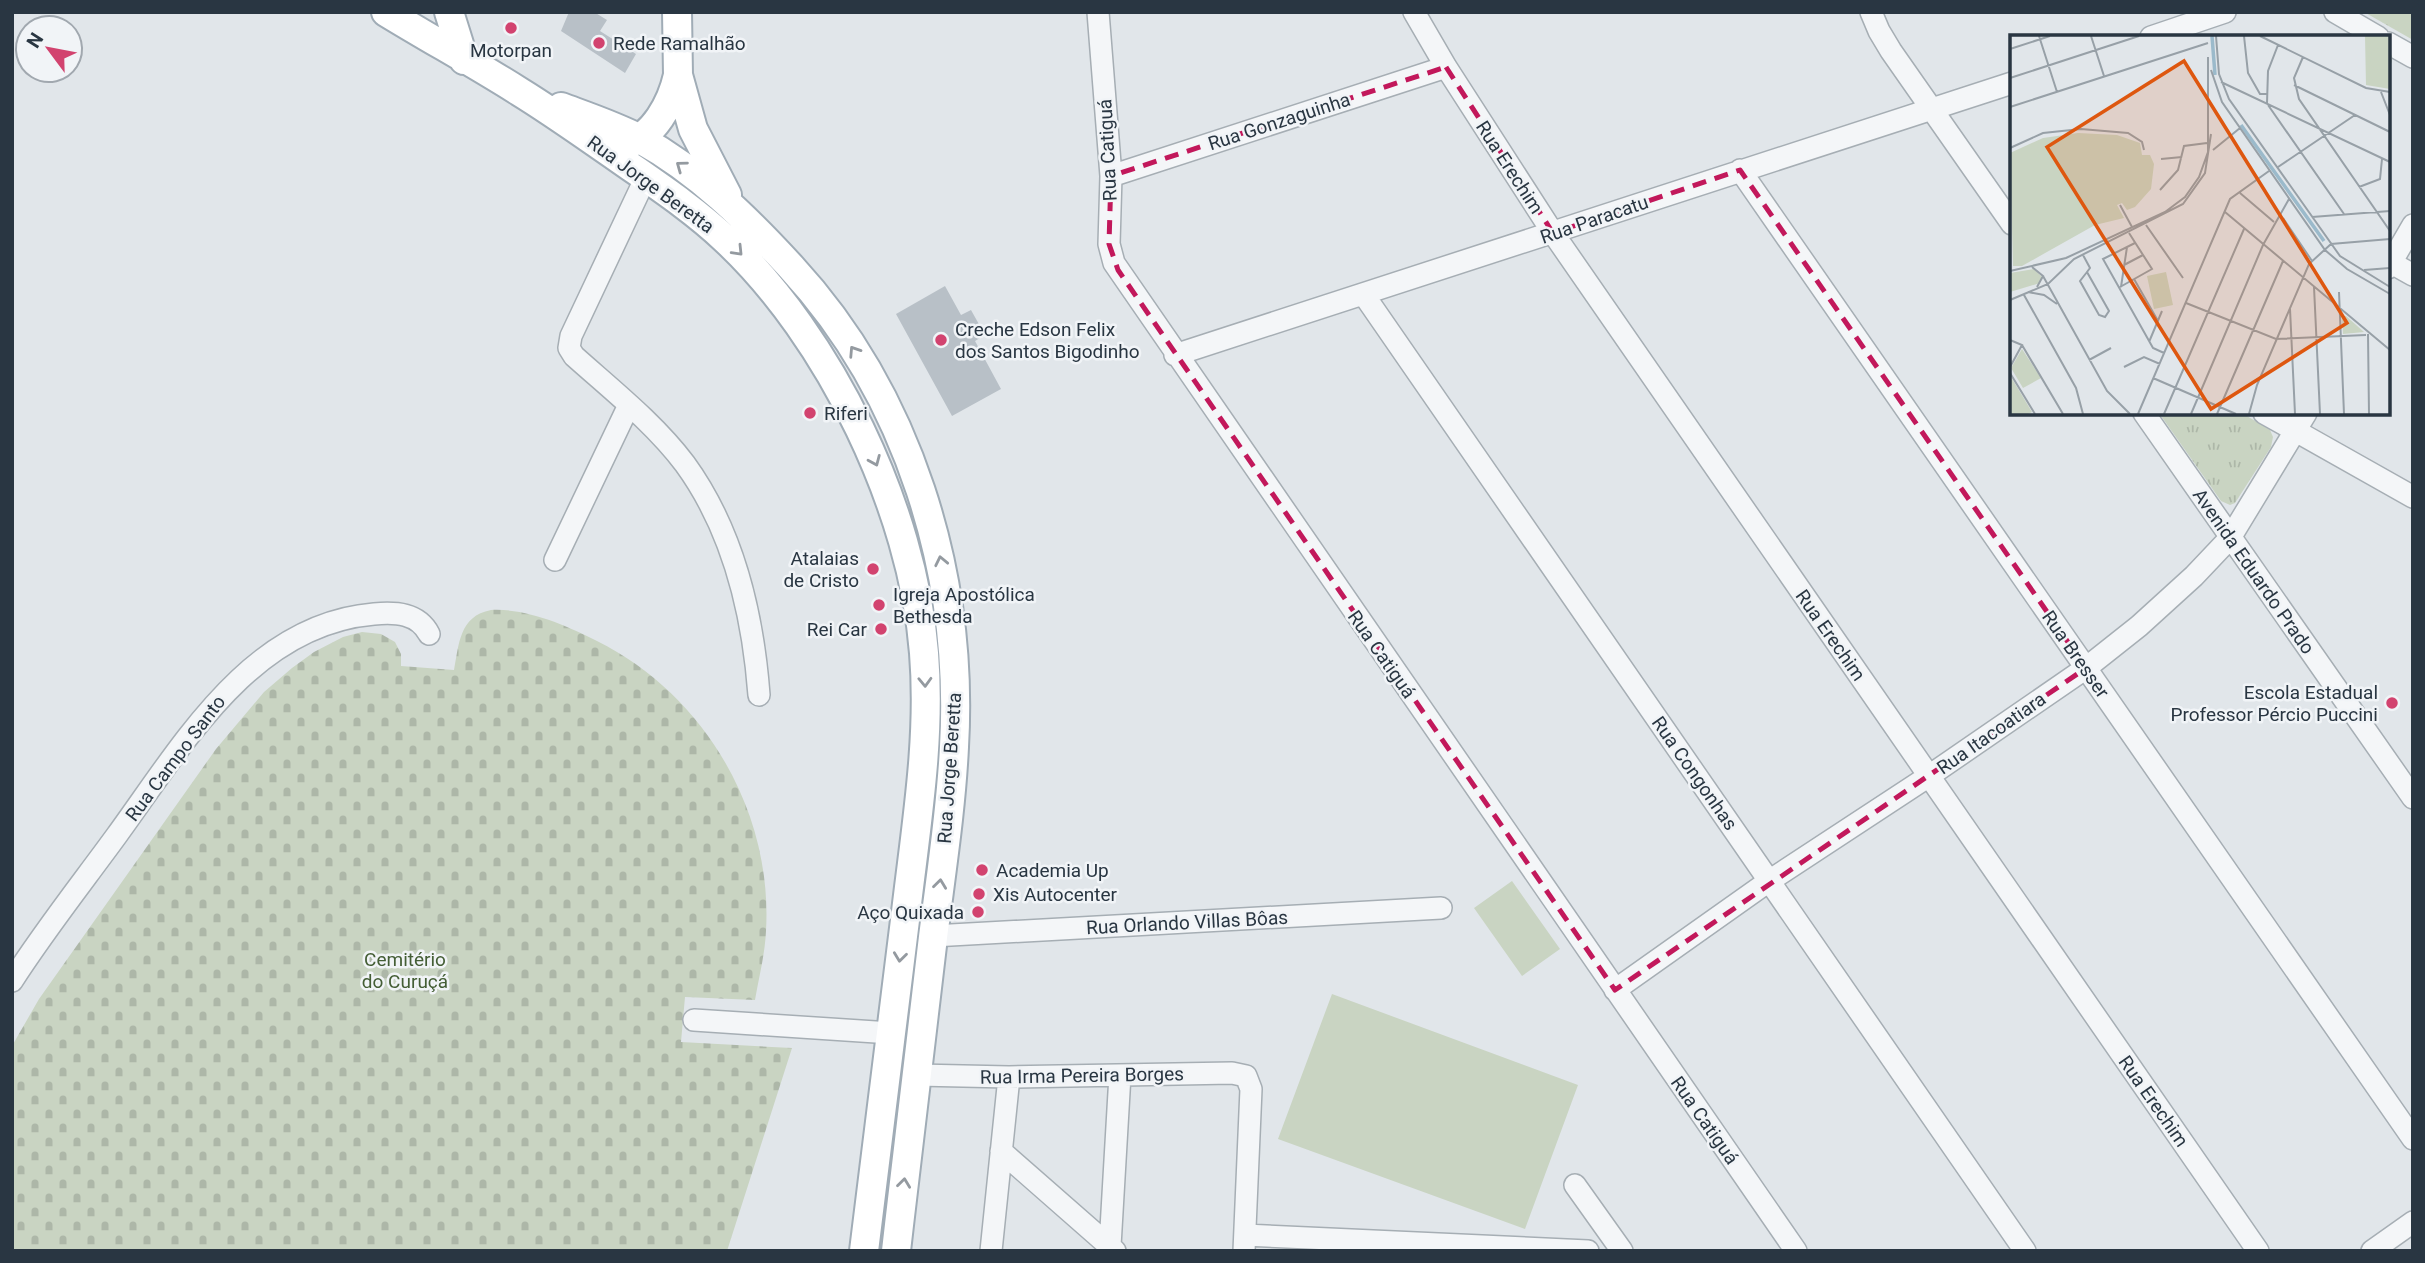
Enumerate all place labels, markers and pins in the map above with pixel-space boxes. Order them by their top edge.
marker: Motorpan [503,20,519,36]
place label: Rede Ramalhão [613,32,746,55]
marker: Rede Ramalhão [591,35,607,51]
place label: Motorpan [470,39,552,62]
place label: Creche Edson Felix dos Santos Bigodinho [955,318,1140,363]
marker: Creche Edson Felix dos Santos Bigodinho [933,332,949,348]
place label: Riferi [824,402,868,425]
marker: Riferi [802,405,818,421]
place label: Atalaias de Cristo [783,547,859,592]
marker: Atalaias de Cristo [865,561,881,577]
place label: Igreja Apostólica Bethesda [893,583,1035,628]
marker: Igreja Apostólica Bethesda [871,597,887,613]
place label: Rei Car [807,618,868,641]
marker: Rei Car [873,621,889,637]
place label: Escola Estadual Professor Pércio Puccini [2170,681,2378,726]
marker: Escola Estadual Professor Pércio Puccini [2384,695,2400,711]
place label: Academia Up [996,859,1109,882]
marker: Academia Up [974,862,990,878]
place label: Xis Autocenter [993,883,1117,906]
marker: Xis Autocenter [971,886,987,902]
place label: Aço Quixada [857,901,964,924]
marker: Aço Quixada [970,904,986,920]

